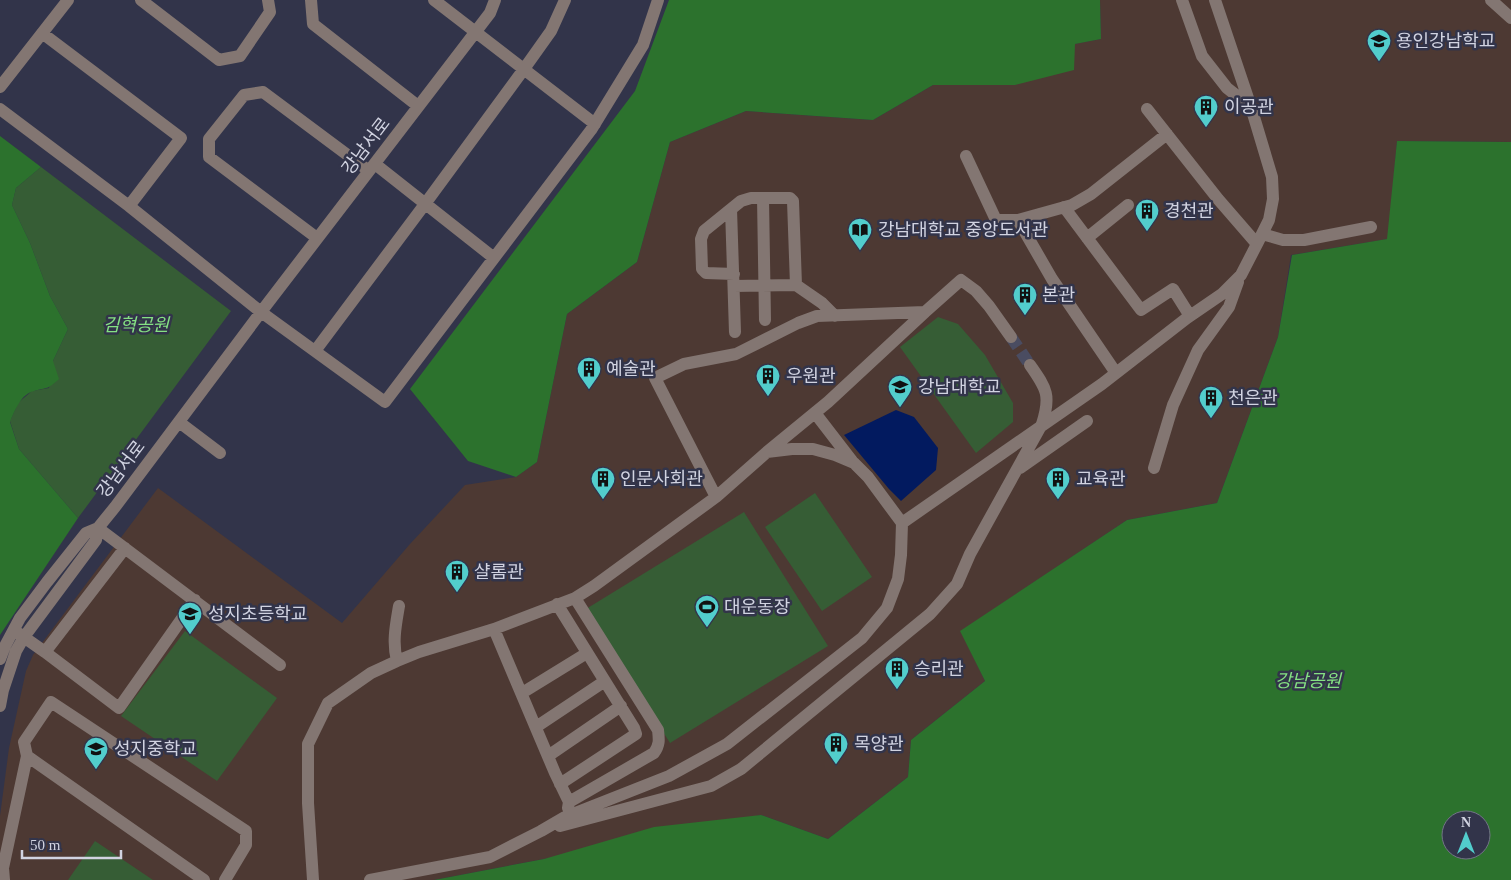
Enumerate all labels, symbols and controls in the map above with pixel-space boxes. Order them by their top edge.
school or university icon: 용인강남학교 [1366,28,1392,62]
place label: 용인강남학교 [1396,31,1495,51]
building icon: 이공관 [1193,94,1219,128]
place label: 이공관 [1224,97,1274,117]
street label: 강남서로 [338,114,394,178]
building icon: 경천관 [1134,198,1160,232]
place label: 경천관 [1164,201,1214,221]
library icon: 강남대학교 중앙도서관 [847,217,873,251]
place label: 강남대학교 중앙도서관 [878,220,1049,240]
building icon: 본관 [1012,282,1038,316]
place label: 본관 [1042,285,1076,305]
park label: 김혁공원 [103,315,171,335]
building icon: 예술관 [576,356,602,390]
place label: 예술관 [606,359,656,379]
building icon: 우원관 [755,363,781,397]
place label: 우원관 [786,366,836,386]
school or university icon: 강남대학교 [887,374,913,408]
place label: 강남대학교 [918,377,1001,397]
building icon: 천은관 [1198,385,1224,419]
place label: 천은관 [1228,388,1278,408]
street label: 강남서로 [93,437,149,501]
building icon: 인문사회관 [590,466,616,500]
building icon: 교육관 [1045,466,1071,500]
place label: 인문사회관 [620,469,703,489]
place label: 교육관 [1076,469,1126,489]
building icon: 샬롬관 [444,559,470,593]
place label: 샬롬관 [474,562,524,582]
sports icon: 대운동장 [694,594,720,628]
place label: 대운동장 [724,597,790,617]
school or university icon: 성지초등학교 [177,601,203,635]
place label: 성지초등학교 [208,604,307,624]
building icon: 승리관 [884,656,910,690]
place label: 승리관 [914,659,964,679]
park label: 강남공원 [1275,671,1343,691]
building icon: 목양관 [823,731,849,765]
place label: 목양관 [854,734,904,754]
school or university icon: 성지중학교 [83,736,109,770]
place label: 성지중학교 [114,739,197,759]
north arrow [1441,810,1491,860]
text: N [1461,815,1471,830]
scale bar [22,828,121,860]
text: 50 m [30,837,61,853]

